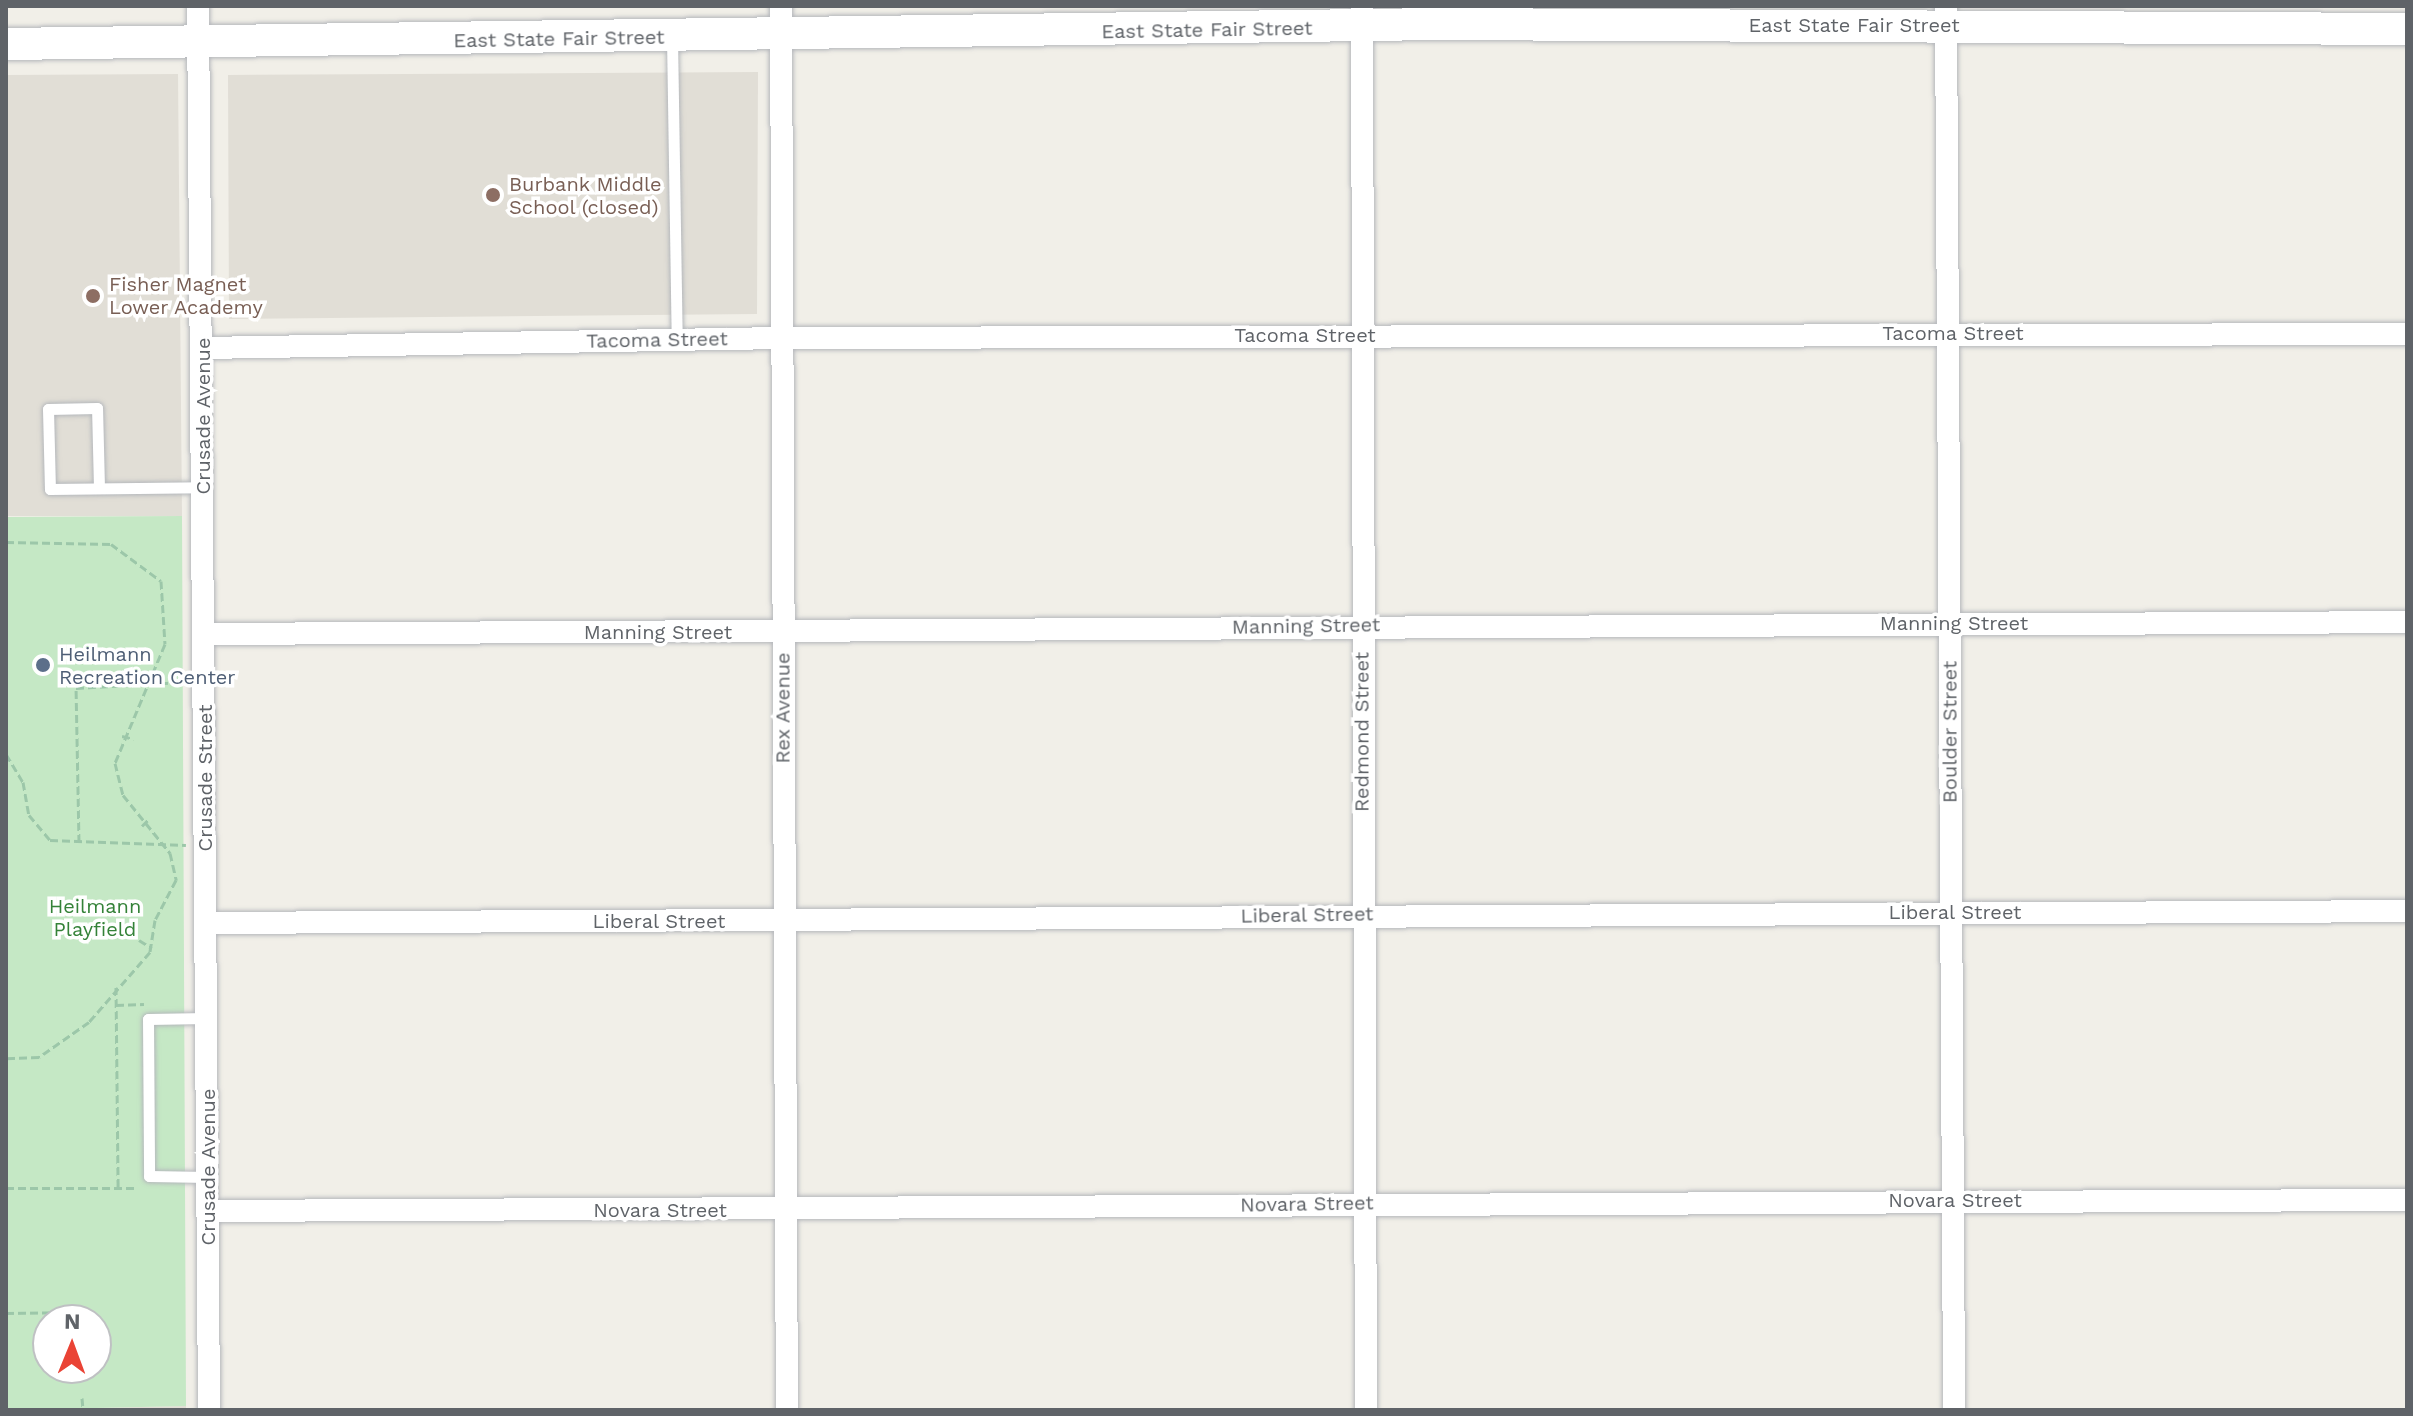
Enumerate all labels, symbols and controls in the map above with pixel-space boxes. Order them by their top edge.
street label: East State Fair Street [1748,13,1960,37]
street label: East State Fair Street [1101,16,1313,44]
street label: East State Fair Street [453,25,665,53]
place label: Burbank Middle School (closed) [509,172,662,219]
marker: Burbank Middle School (closed) [484,186,502,204]
place label: Fisher Magnet Lower Academy [109,272,264,319]
marker: Fisher Magnet Lower Academy [84,287,102,305]
street label: Tacoma Street [1882,321,2024,345]
street label: Tacoma Street [1234,323,1376,347]
street label: Tacoma Street [586,327,728,353]
street label: Crusade Avenue [191,337,215,495]
street label: Manning Street [1880,611,2028,635]
street label: Manning Street [1232,613,1380,639]
street label: Manning Street [584,620,732,644]
place label: Heilmann Recreation Center [59,642,235,689]
street label: Rex Avenue [771,652,795,764]
street label: Redmond Street [1350,652,1374,812]
marker: Heilmann Recreation Center [34,656,52,674]
street label: Boulder Street [1938,661,1962,803]
street label: Crusade Street [193,704,217,852]
park label: Heilmann Playfield [49,895,141,942]
street label: Liberal Street [1888,900,2022,924]
street label: Liberal Street [1240,902,1374,928]
street label: Liberal Street [592,909,726,933]
street label: Crusade Avenue [196,1088,220,1246]
street label: Novara Street [1888,1188,2022,1212]
street label: Novara Street [1240,1191,1374,1217]
street label: Novara Street [593,1198,727,1222]
north arrow [32,1304,112,1384]
text: N [64,1309,81,1334]

